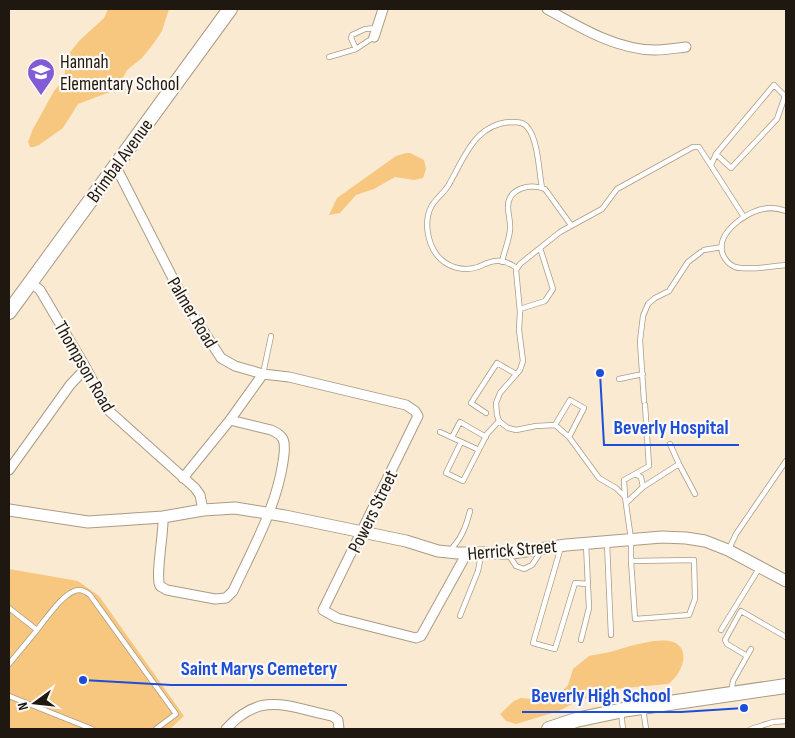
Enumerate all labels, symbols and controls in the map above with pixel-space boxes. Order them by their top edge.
place label: Hannah Elementary School [60,51,179,96]
school or university icon: Hannah Elementary School [26,57,56,96]
street label: Brimbal Avenue [82,115,158,207]
street label: Palmer Road [162,273,222,352]
street label: Thompson Road [48,317,119,416]
callout: Beverly Hospital [604,410,739,445]
text: Beverly Hospital [614,416,728,440]
street label: Powers Street [343,466,403,557]
street label: Herrick Street [466,535,558,566]
callout: Saint Marys Cemetery [171,650,347,685]
text: Saint Marys Cemetery [181,657,338,681]
callout: Beverly High School [522,677,681,712]
north arrow [10,678,60,728]
text: Beverly High School [531,684,671,708]
text: N [14,700,32,712]

